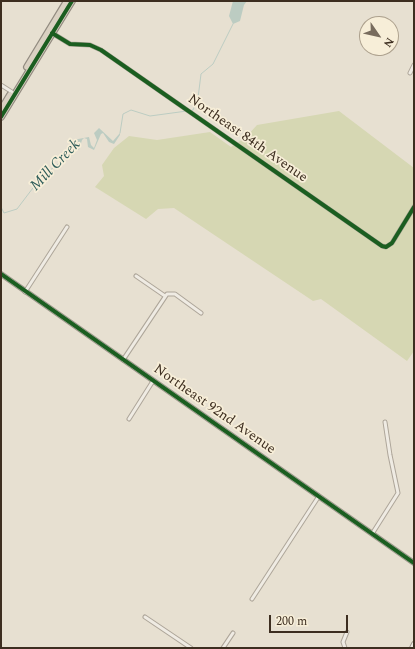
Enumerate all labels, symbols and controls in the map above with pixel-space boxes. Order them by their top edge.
north arrow [359,16,399,56]
text: N [379,34,398,51]
street label: Northeast 84th Avenue [184,91,310,187]
water label: Mill Creek [27,136,85,196]
street label: Northeast 92nd Avenue [150,361,278,459]
scale bar [271,607,350,633]
text: 200 m [276,612,307,631]

